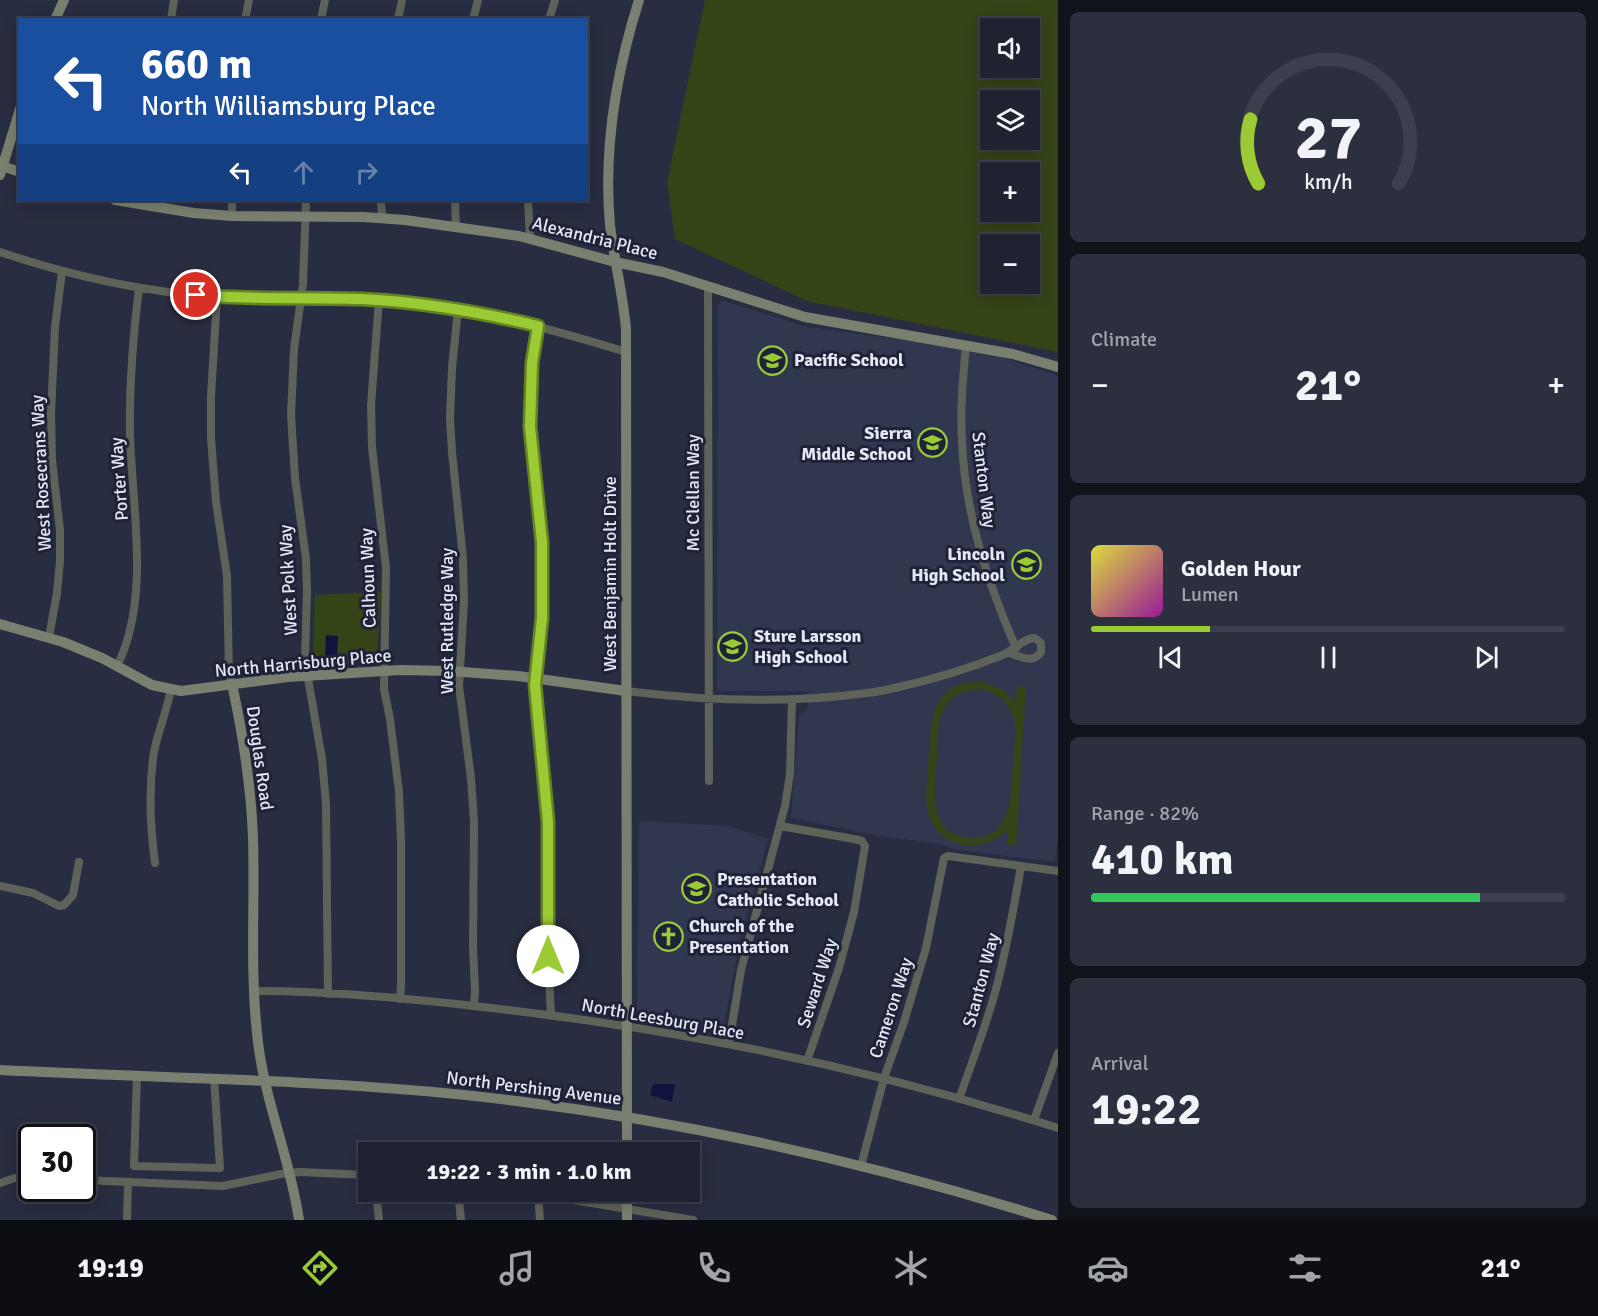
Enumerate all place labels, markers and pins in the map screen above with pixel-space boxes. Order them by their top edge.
pin [170,269,221,320]
school or university icon: Pacific School [757,344,789,376]
place label: Pacific School [794,349,904,371]
place label: Sierra Middle School [801,422,912,465]
school or university icon: Sierra Middle School [917,427,949,459]
place label: Lincoln High School [911,543,1005,586]
school or university icon: Lincoln High School [1010,548,1042,580]
place label: Sture Larsson High School [754,625,862,668]
school or university icon: Sture Larsson High School [717,630,749,662]
place label: Presentation Catholic School [717,868,839,911]
school or university icon: Presentation Catholic School [680,873,712,905]
place label: Church of the Presentation [689,915,794,958]
church icon: Church of the Presentation [652,920,684,952]

